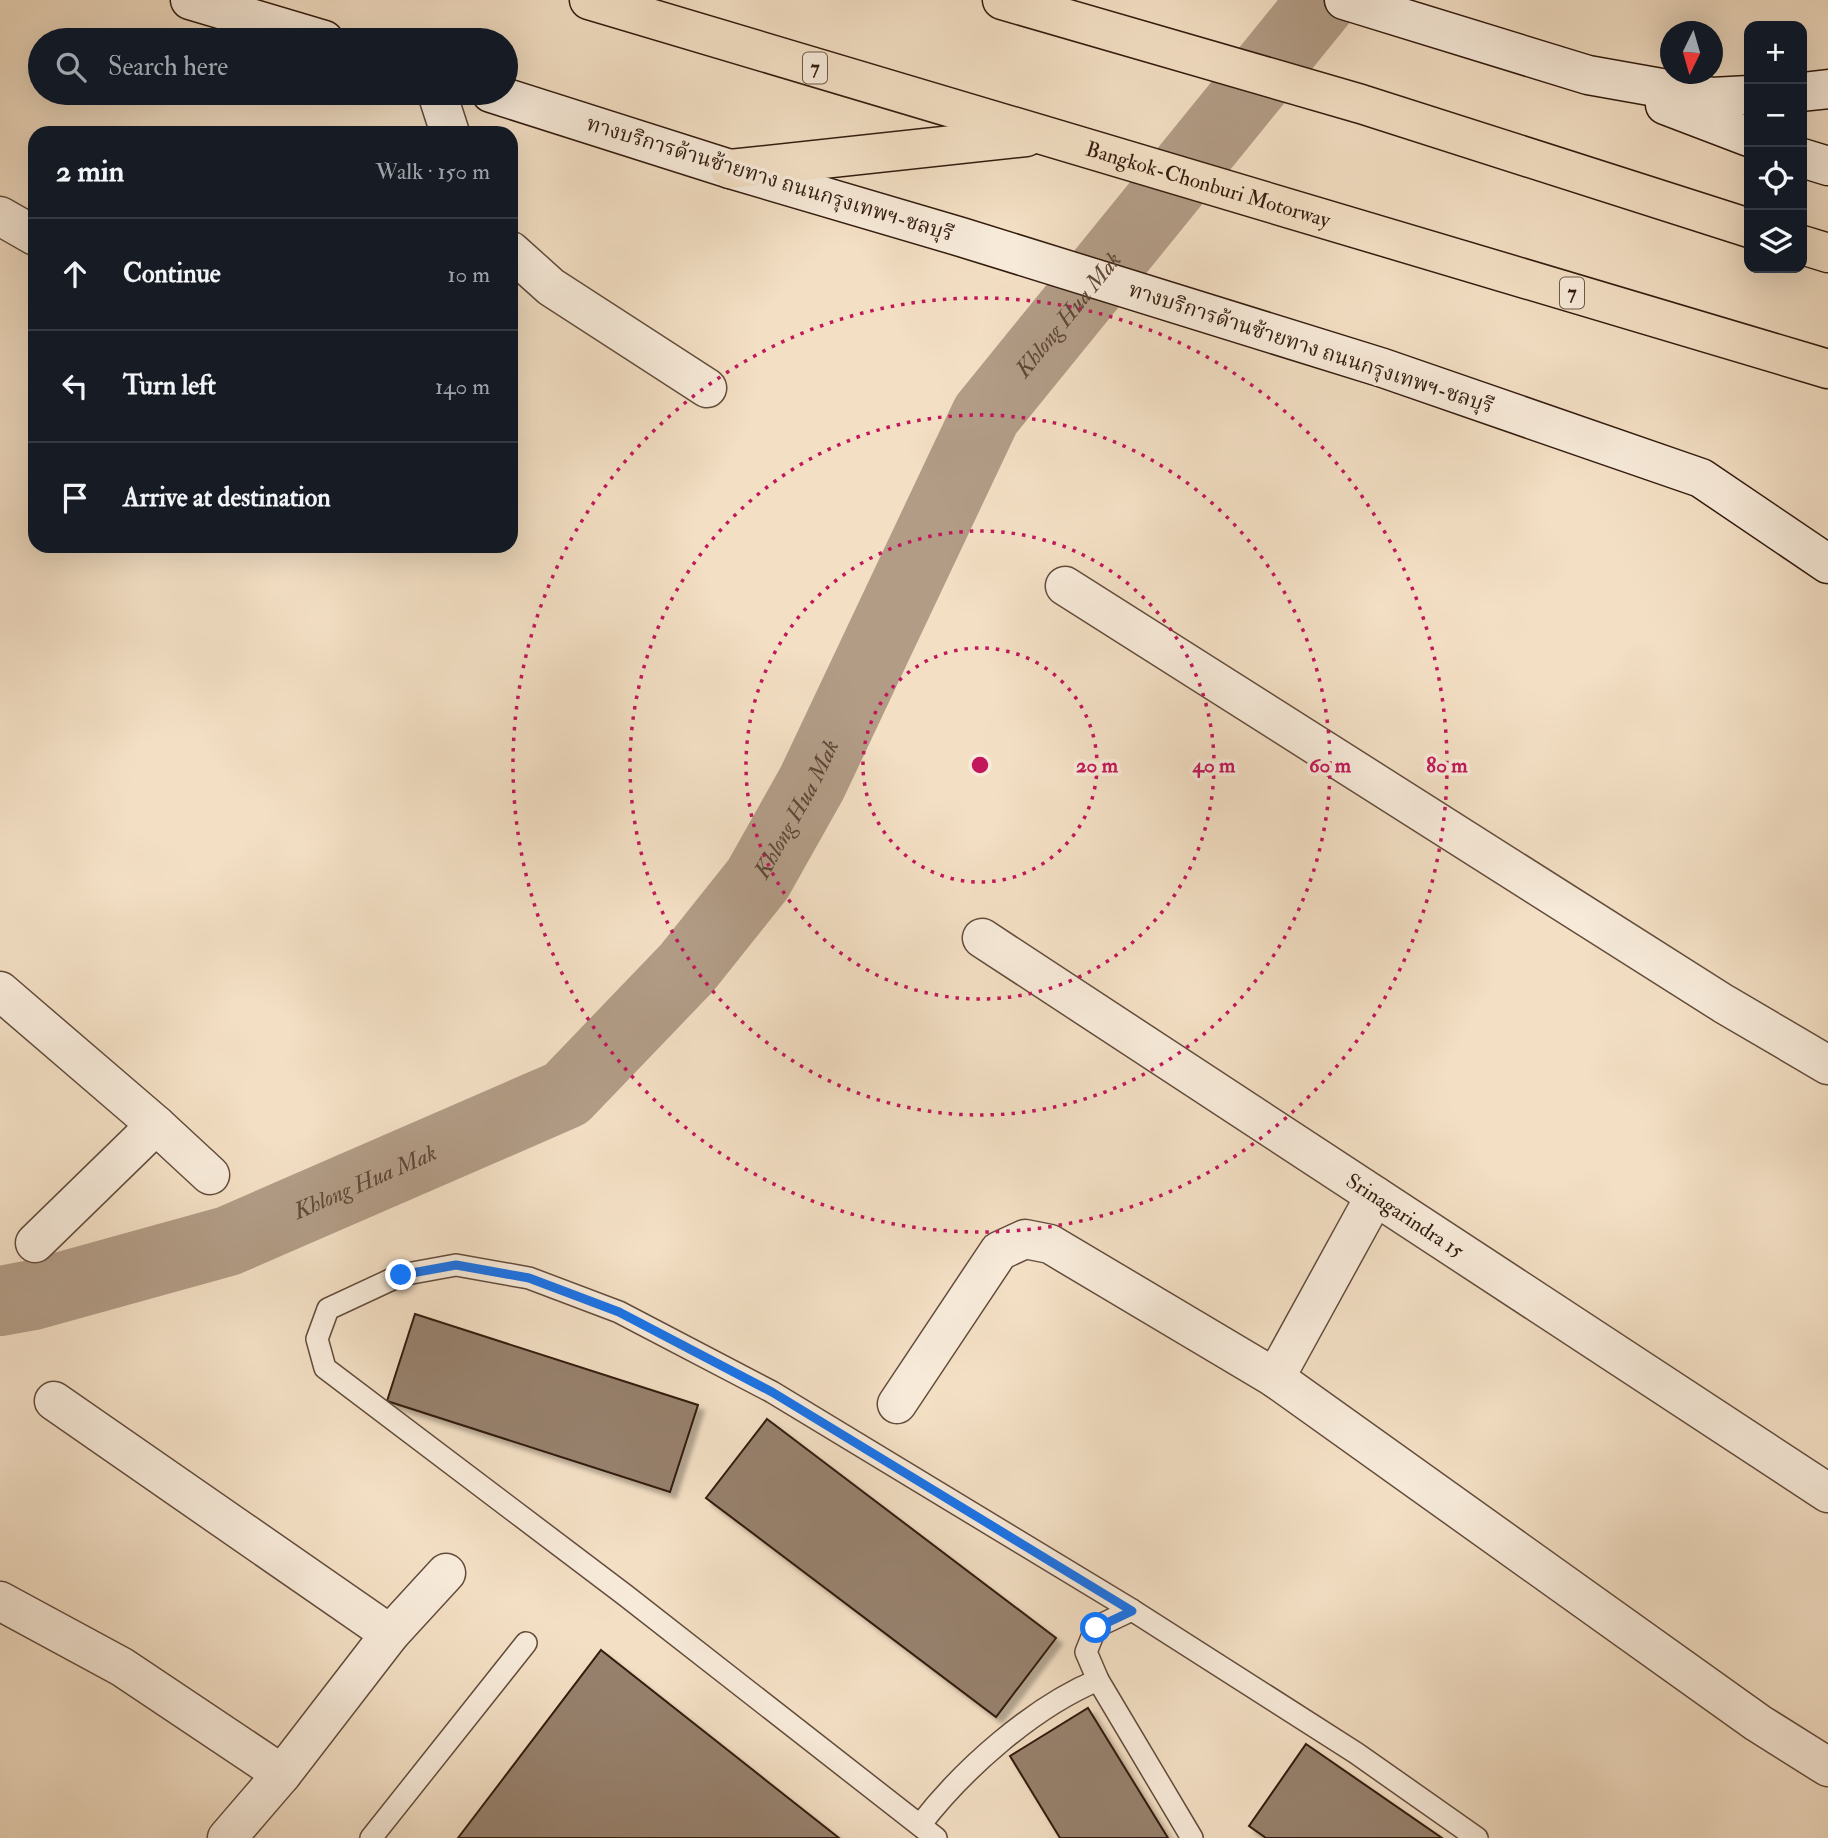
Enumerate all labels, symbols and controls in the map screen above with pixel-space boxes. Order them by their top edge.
north arrow [1660,21,1723,84]
map controls [1744,21,1807,273]
button: + [1744,21,1807,84]
search box [28,28,518,105]
icon: search [52,48,90,86]
text: Search here [108,51,228,83]
road number: 7 [803,52,827,83]
button: − [1744,84,1807,147]
street label: ทางบริการด้านซ้ายทาง ถนนกรุงเทพฯ-ชลบุรี [583,110,957,248]
street label: Bangkok-Chonburi Motorway [1083,135,1334,234]
button: locate [1744,147,1807,210]
text: 2 min [56,153,124,190]
text: Walk · 150 m [376,157,490,186]
button: layers [1744,210,1807,273]
water label: Khlong Hua Mak [1008,246,1127,384]
icon: ahead [56,255,94,293]
text: Continue [123,258,221,290]
text: 10 m [447,260,490,289]
street label: ทางบริการด้านซ้ายทาง ถนนกรุงเทพฯ-ชลบุรี [1125,276,1497,420]
road number: 7 [1560,278,1584,308]
icon: left [56,367,94,405]
text: Turn left [123,370,216,402]
text: 140 m [435,372,490,401]
icon: arrive [56,479,94,517]
text: Arrive at destination [123,482,331,514]
water label: Khlong Hua Mak [747,735,845,884]
text: 20 m [1076,752,1119,779]
text: 40 m [1192,752,1236,779]
text: 60 m [1309,752,1352,779]
text: 80 m [1426,752,1468,779]
centre of rings [968,753,992,777]
water label: Khlong Hua Mak [288,1138,441,1226]
street label: Srinagarindra 15 [1341,1167,1470,1264]
route end [385,1259,416,1290]
route start [1080,1612,1111,1643]

